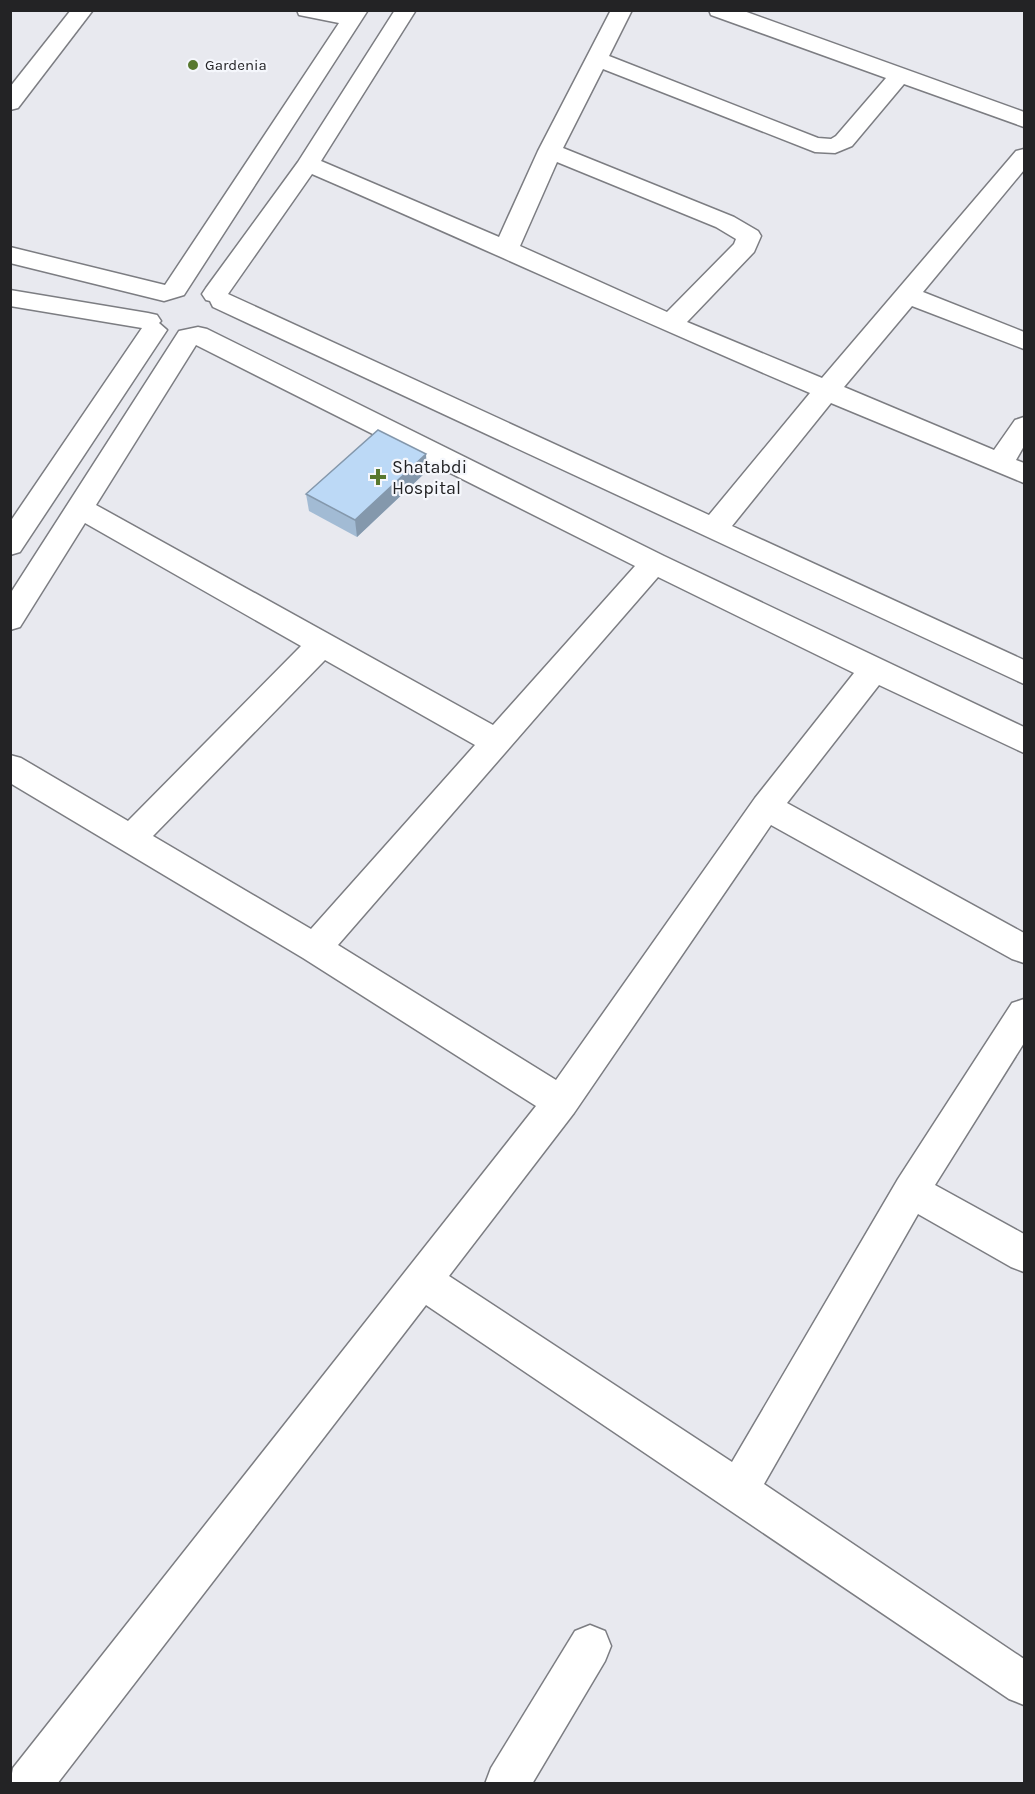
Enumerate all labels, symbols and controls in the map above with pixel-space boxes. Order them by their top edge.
place label: Gardenia [205,56,267,74]
marker: Gardenia [186,58,200,72]
place label: Shatabdi Hospital [392,456,467,499]
marker: Shatabdi Hospital [369,468,387,486]

